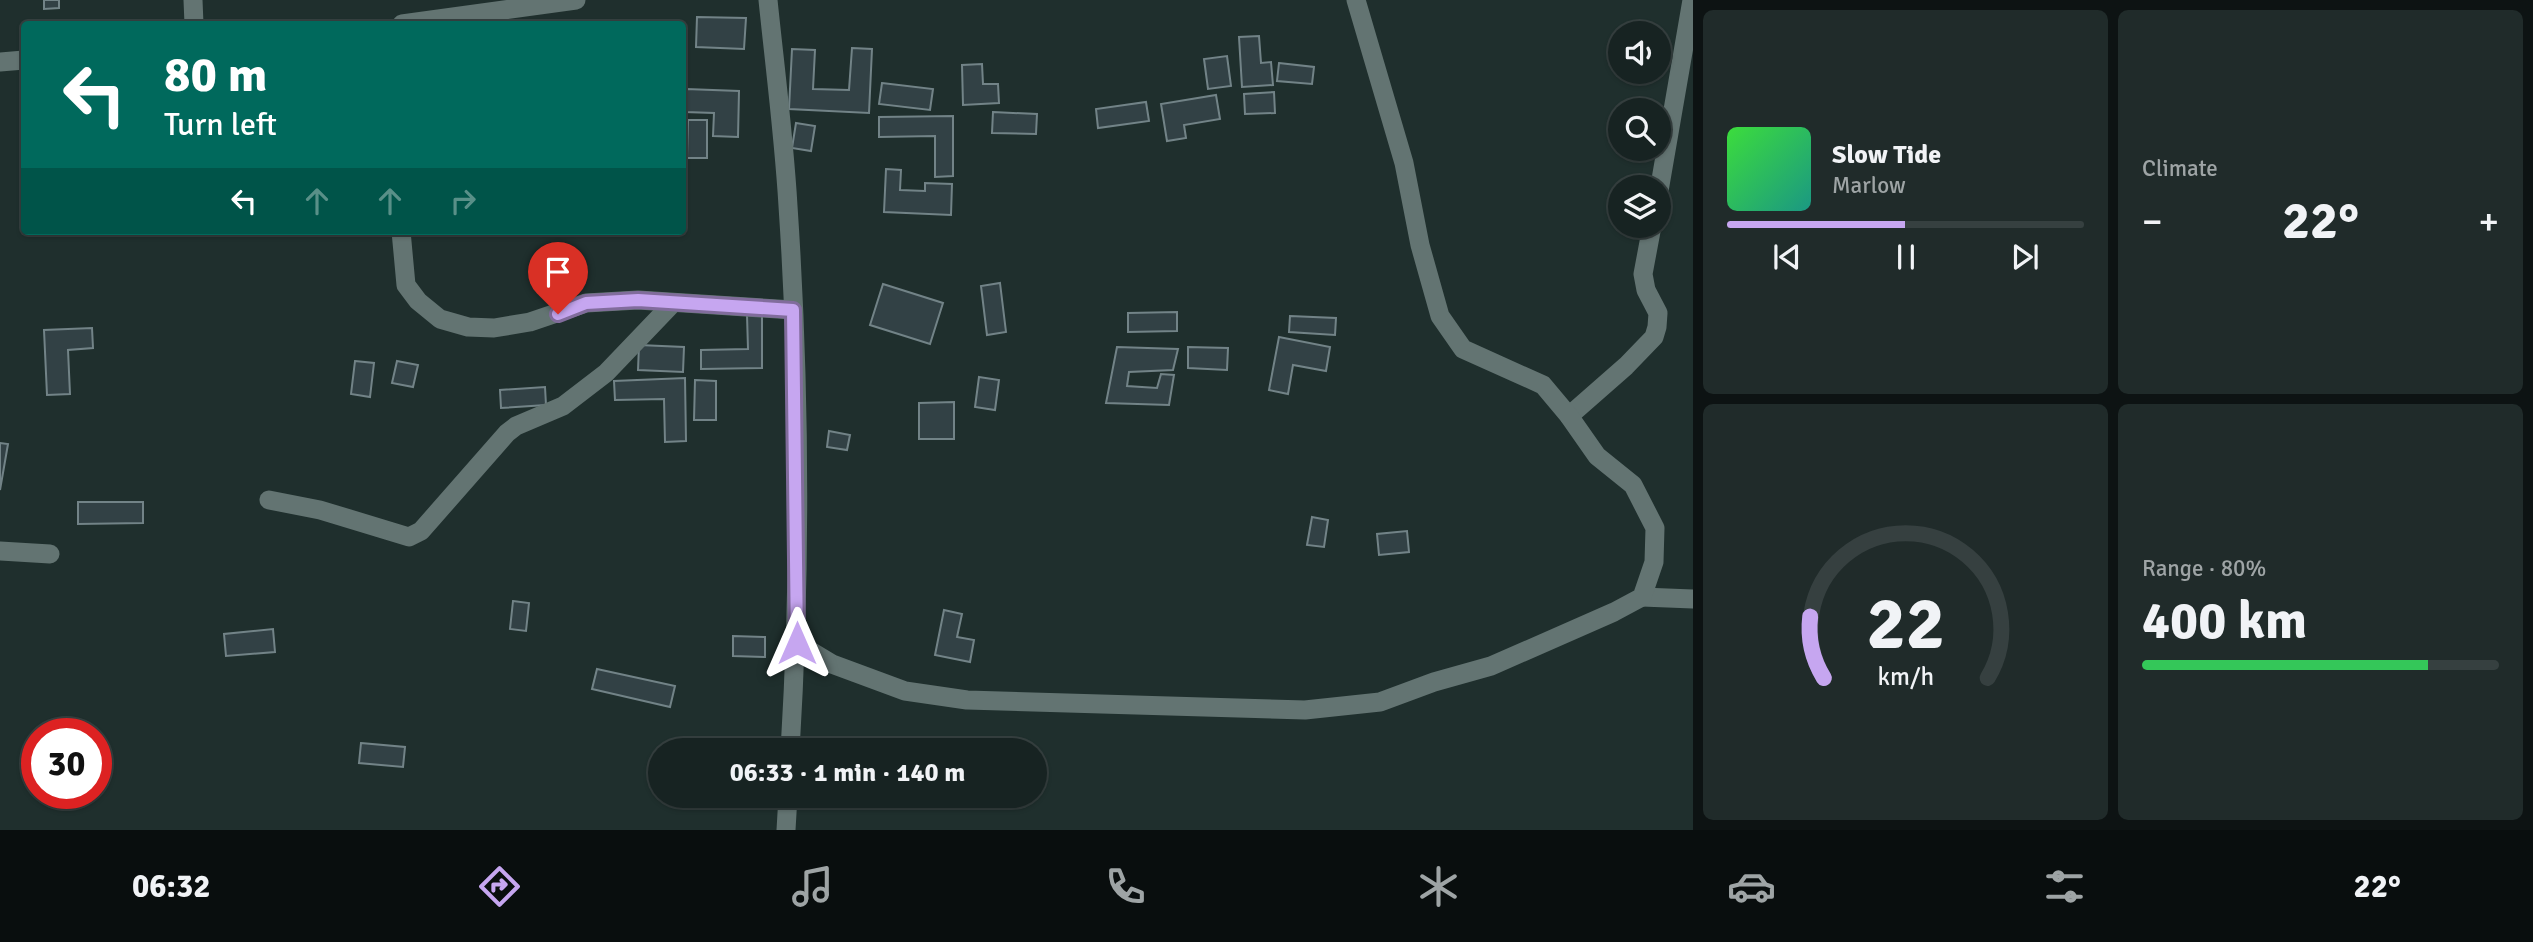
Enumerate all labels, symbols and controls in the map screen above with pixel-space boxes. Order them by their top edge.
map controls [1608,21,1671,238]
button: sound [1608,21,1671,84]
text: 80 m [164,45,267,105]
icon: left [49,49,140,140]
button: search [1608,98,1671,161]
text: Turn left [164,105,277,144]
text: Slow Tide [1832,139,1941,171]
text: Climate [2142,154,2218,183]
text: Marlow [1832,171,1906,200]
button: layers [1608,175,1671,238]
icon: left [225,182,263,220]
icon: ahead [298,182,336,220]
icon: ahead [371,182,409,220]
icon: right [444,182,482,220]
text: 22° [2282,189,2359,253]
text: − [2142,198,2163,245]
text: + [2478,198,2499,245]
icon: previous [1768,238,1806,276]
icon: pause [1887,238,1925,276]
icon: next [2006,238,2044,276]
pin [528,242,588,314]
icon: arrive [539,253,577,291]
text: Range · 80% [2142,554,2266,583]
text: 22 [1866,580,1945,669]
text: 400 km [2142,589,2307,653]
position arrow [760,606,834,680]
text: km/h [1877,661,1934,692]
speed limit sign: 30 [21,718,112,809]
text: 06:33 · 1 min · 140 m [730,757,965,789]
icon: directions [475,862,524,911]
icon: music [788,862,837,911]
icon: phone [1101,862,1150,911]
icon: climate [1414,862,1463,911]
icon: car [1727,862,1776,911]
icon: filters [2040,862,2089,911]
text: 06:32 [132,867,211,906]
text: 22° [2353,867,2401,906]

